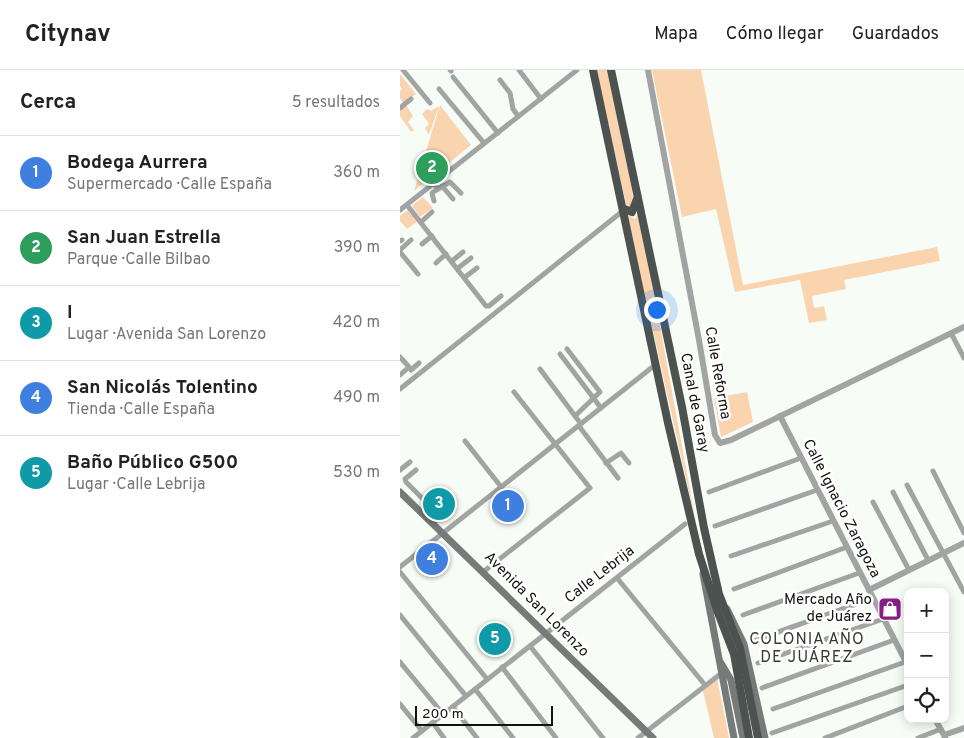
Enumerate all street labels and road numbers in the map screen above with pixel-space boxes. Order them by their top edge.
street label: Calle Reforma [700,325,734,421]
street label: Canal de Garay [675,351,713,455]
street label: Calle Ignacio Zaragoza [798,436,884,582]
street label: Calle Lebrija [561,542,639,608]
street label: Avenida San Lorenzo [479,548,593,662]

